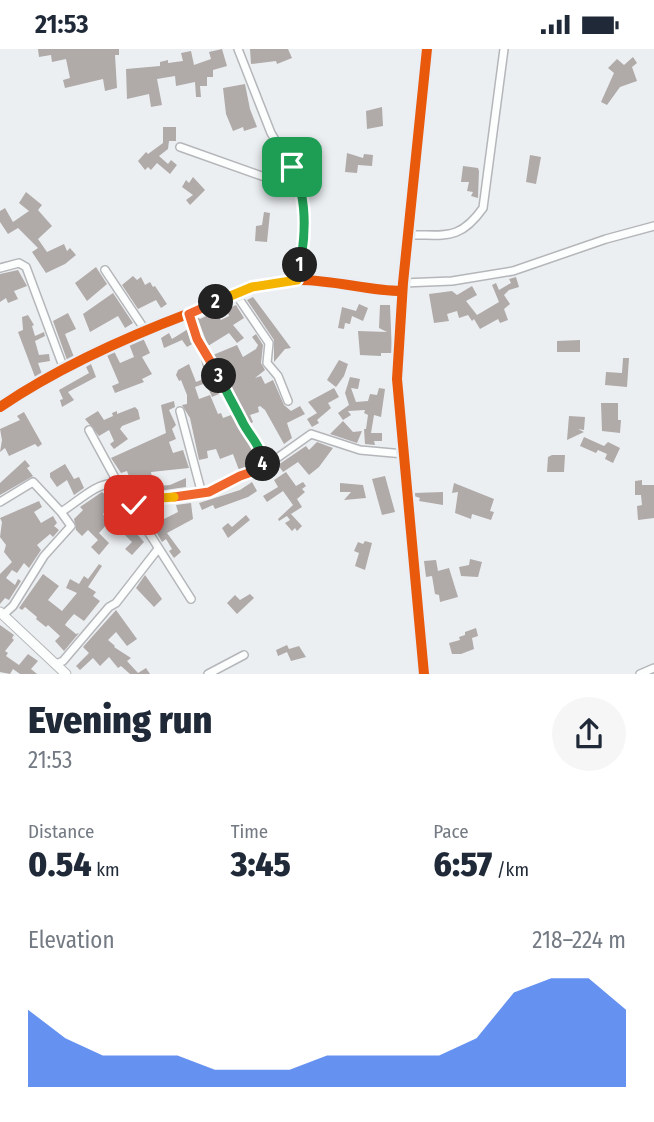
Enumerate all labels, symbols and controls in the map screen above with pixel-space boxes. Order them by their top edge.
text: 21:53 [35,9,89,40]
pin [262,137,322,197]
icon: arrive [273,148,311,186]
pin: 1 [282,247,318,283]
text: 1 [295,253,304,276]
pin: 2 [198,285,234,319]
text: 2 [211,290,220,313]
pin: 3 [202,359,236,393]
text: 3 [214,364,223,387]
pin: 4 [246,447,280,481]
text: 4 [258,452,267,475]
pin [104,475,164,535]
icon: check [115,486,153,524]
text: Evening run [28,697,212,743]
button: share [552,697,626,771]
text: 21:53 [28,746,72,774]
text: Distance [28,820,95,843]
text: Time [231,820,268,843]
text: Pace [433,820,469,843]
text: 0.54 [28,843,92,885]
text: 3:45 [231,843,291,885]
text: 6:57 [433,843,492,885]
text: km [92,858,120,881]
text: /km [492,858,529,881]
text: Elevation [28,926,115,954]
text: 218–224 m [532,926,626,954]

